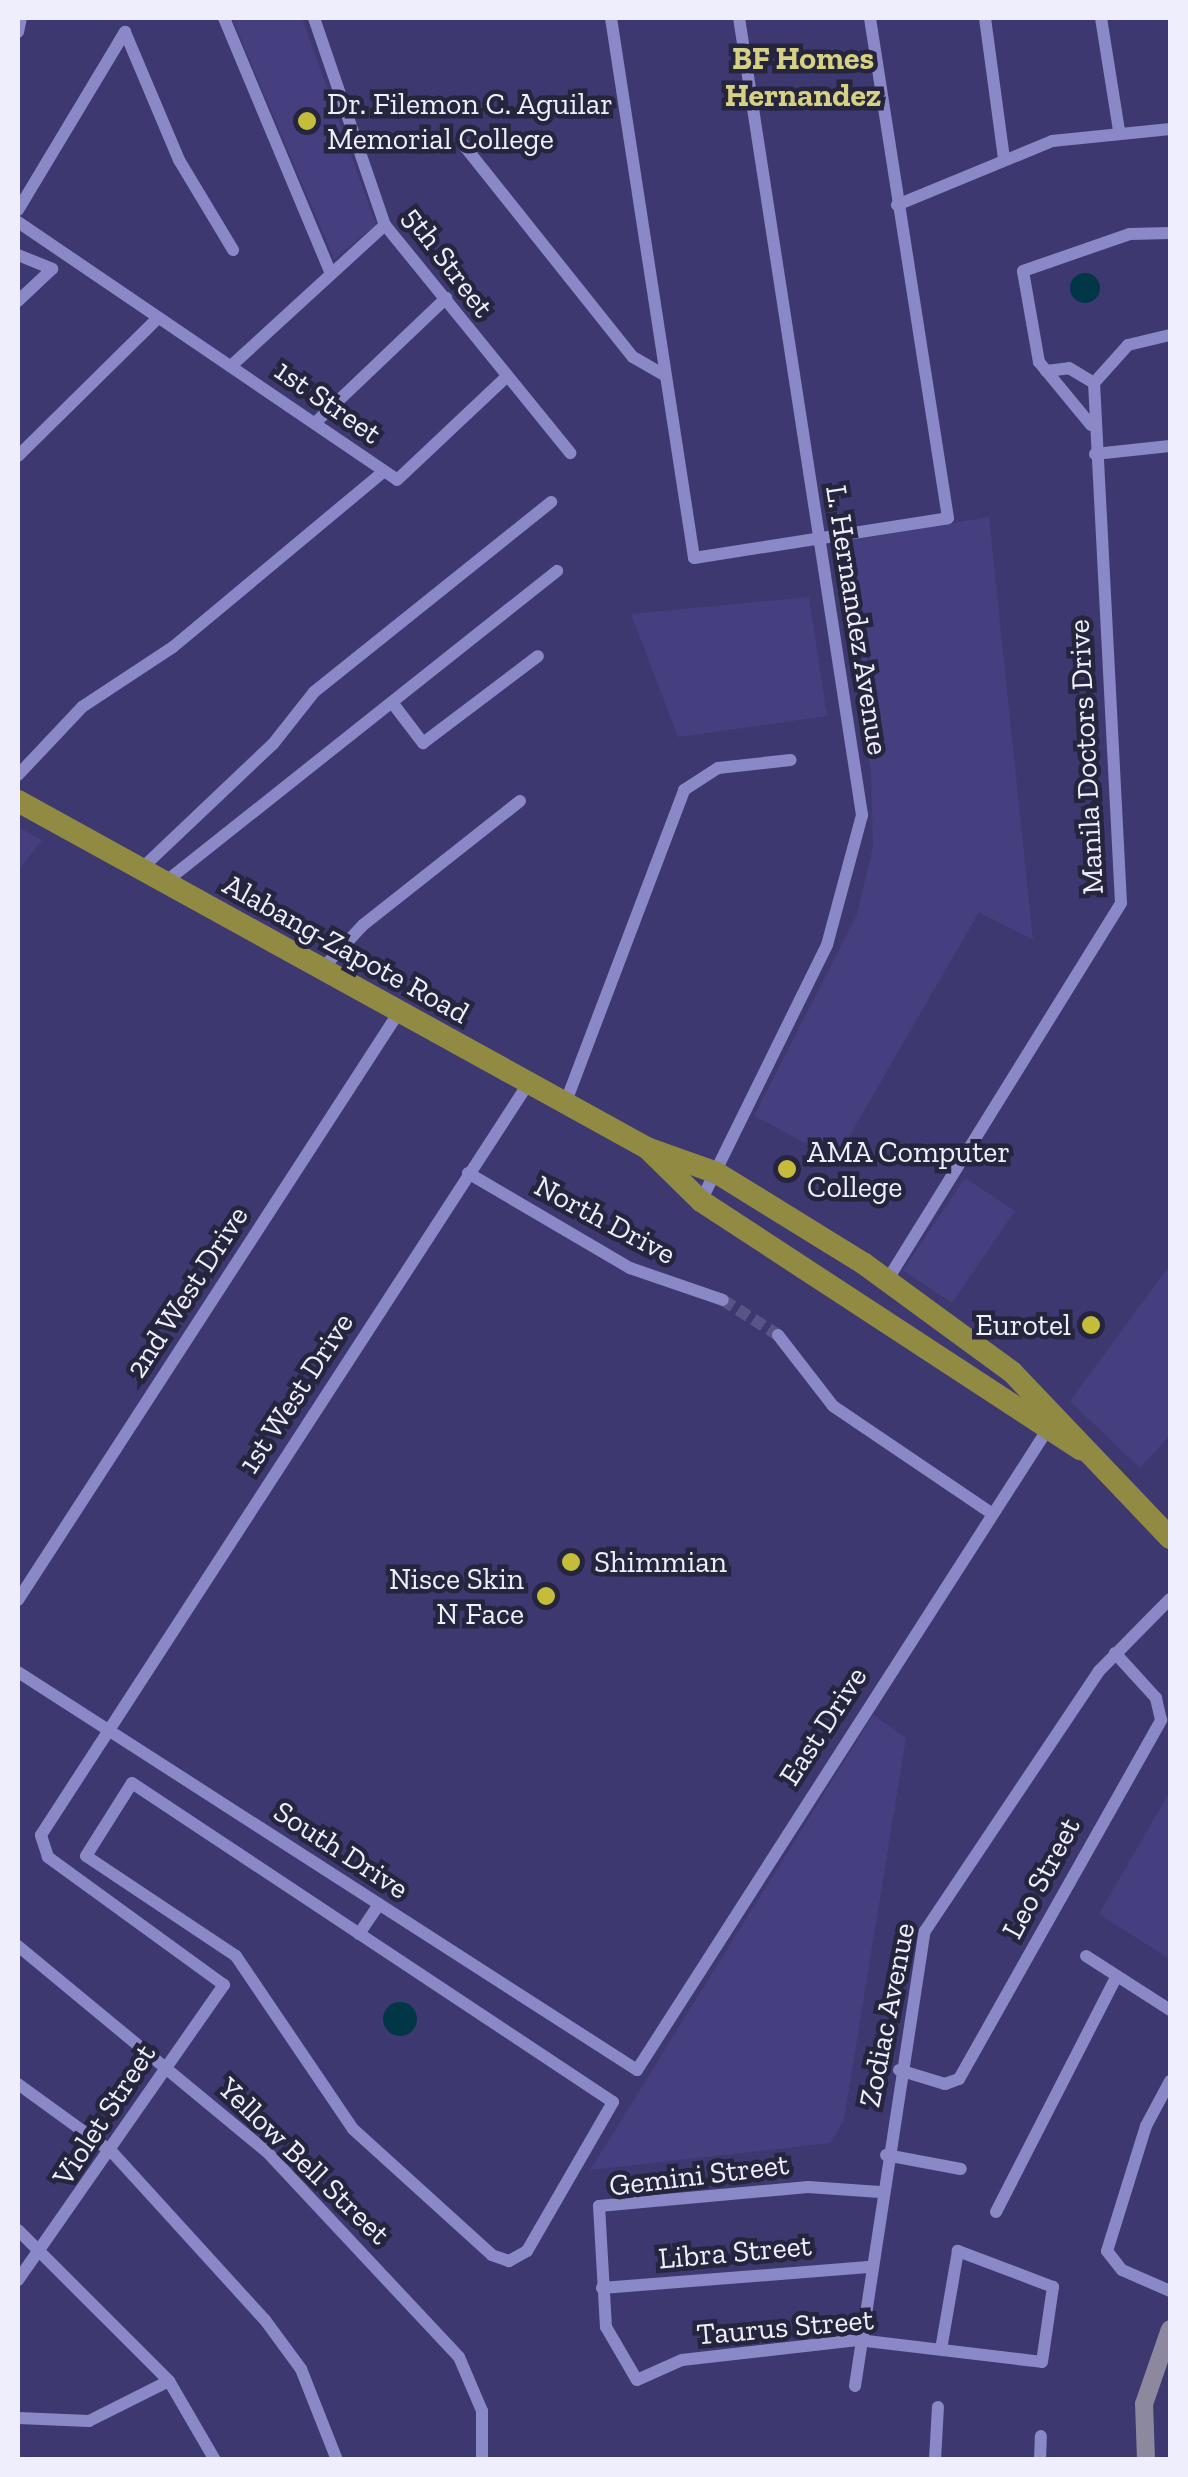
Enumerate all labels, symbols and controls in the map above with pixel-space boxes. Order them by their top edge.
district label: BF Homes Hernandez [725,40,881,115]
place label: Dr. Filemon C. Aguilar Memorial College [327,86,614,156]
marker: Dr. Filemon C. Aguilar Memorial College [296,110,318,132]
street label: 5th Street [395,200,501,324]
street label: 1st Street [268,352,388,452]
street label: L. Hernandez Avenue [818,482,896,758]
street label: Manila Doctors Drive [1061,618,1111,896]
street label: Alabang-Zapote Road [217,866,475,1032]
place label: AMA Computer College [807,1134,1011,1204]
marker: AMA Computer College [776,1158,798,1180]
street label: North Drive [528,1168,682,1272]
street label: 2nd West Drive [118,1199,256,1385]
street label: 1st West Drive [231,1306,361,1480]
place label: Eurotel [975,1307,1071,1343]
marker: Eurotel [1080,1314,1102,1336]
place label: Shimmian [594,1544,727,1580]
marker: Shimmian [558,1549,584,1575]
place label: Nisce Skin N Face [389,1561,524,1632]
marker: Nisce Skin N Face [533,1583,559,1609]
street label: East Drive [771,1660,875,1792]
street label: South Drive [267,1793,415,1907]
street label: Leo Street [994,1811,1088,1945]
street label: Zodiac Avenue [851,1919,923,2111]
street label: Violet Street [45,2037,163,2193]
street label: Yellow Bell Street [211,2070,397,2252]
street label: Gemini Street [607,2146,791,2204]
street label: Libra Street [657,2227,813,2277]
street label: Taurus Street [695,2301,875,2353]

